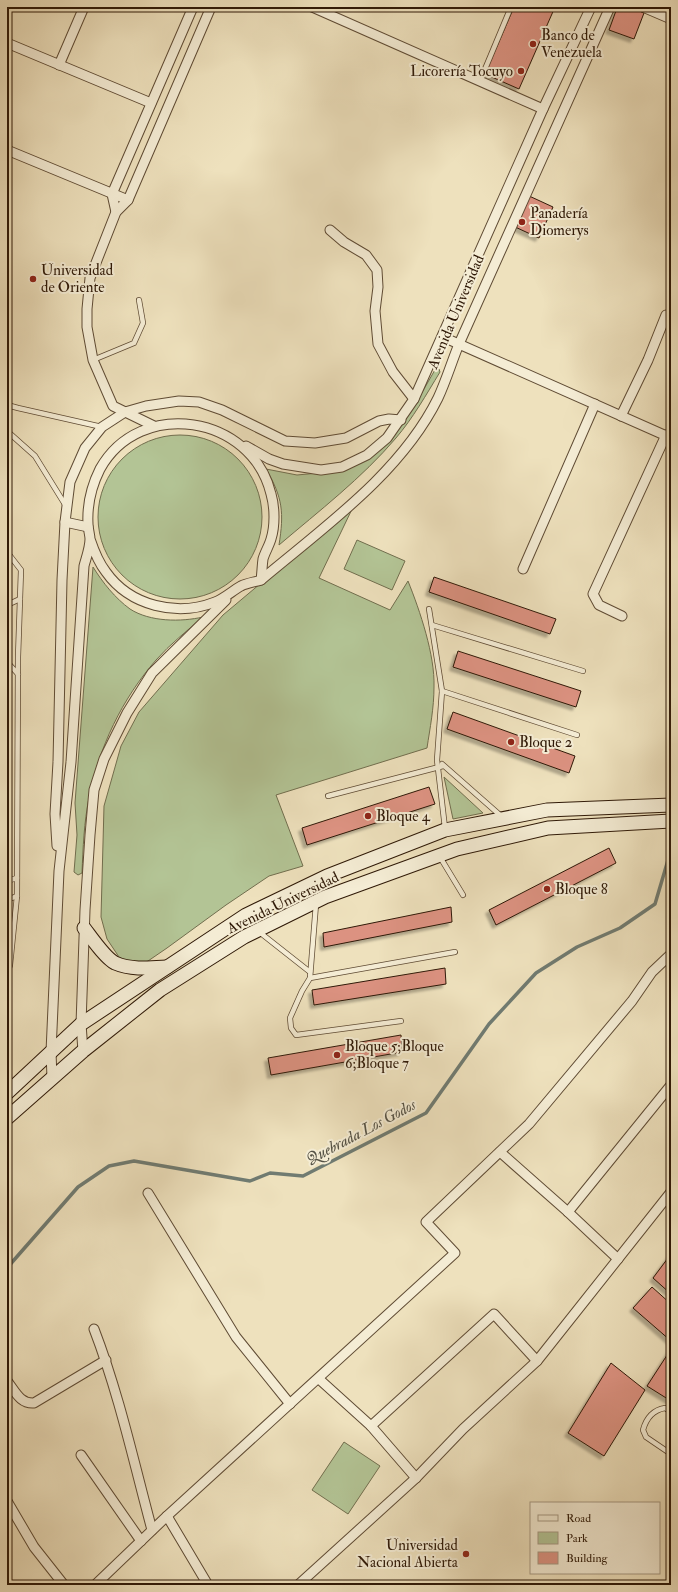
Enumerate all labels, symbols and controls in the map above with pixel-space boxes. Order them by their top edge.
place label: Banco de Venezuela [541,26,603,62]
marker: Banco de Venezuela [528,39,538,49]
place label: Licorería Tocuyo [410,62,513,81]
marker: Licorería Tocuyo [516,66,526,76]
place label: Panadería Diomerys [530,204,589,240]
marker: Panadería Diomerys [517,217,527,227]
street label: Avenida Universidad [423,251,489,373]
place label: Universidad de Oriente [41,261,114,297]
marker: Universidad de Oriente [28,274,38,284]
place label: Bloque 2 [519,733,573,752]
marker: Bloque 2 [506,737,516,747]
place label: Bloque 4 [376,807,431,826]
marker: Bloque 4 [363,811,373,821]
street label: Avenida Universidad [223,867,343,939]
place label: Bloque 8 [555,880,608,899]
marker: Bloque 8 [542,884,552,894]
place label: Bloque 5;Bloque 6;Bloque 7 [345,1037,444,1073]
marker: Bloque 5;Bloque 6;Bloque 7 [332,1050,342,1060]
water label: Quebrada Los Godos [303,1094,420,1169]
legend [530,1502,660,1574]
text: Road [566,1511,591,1526]
text: Park [566,1531,588,1546]
place label: Universidad Nacional Abierta [357,1536,459,1572]
marker: Universidad Nacional Abierta [461,1549,471,1559]
text: Building [566,1551,609,1566]

